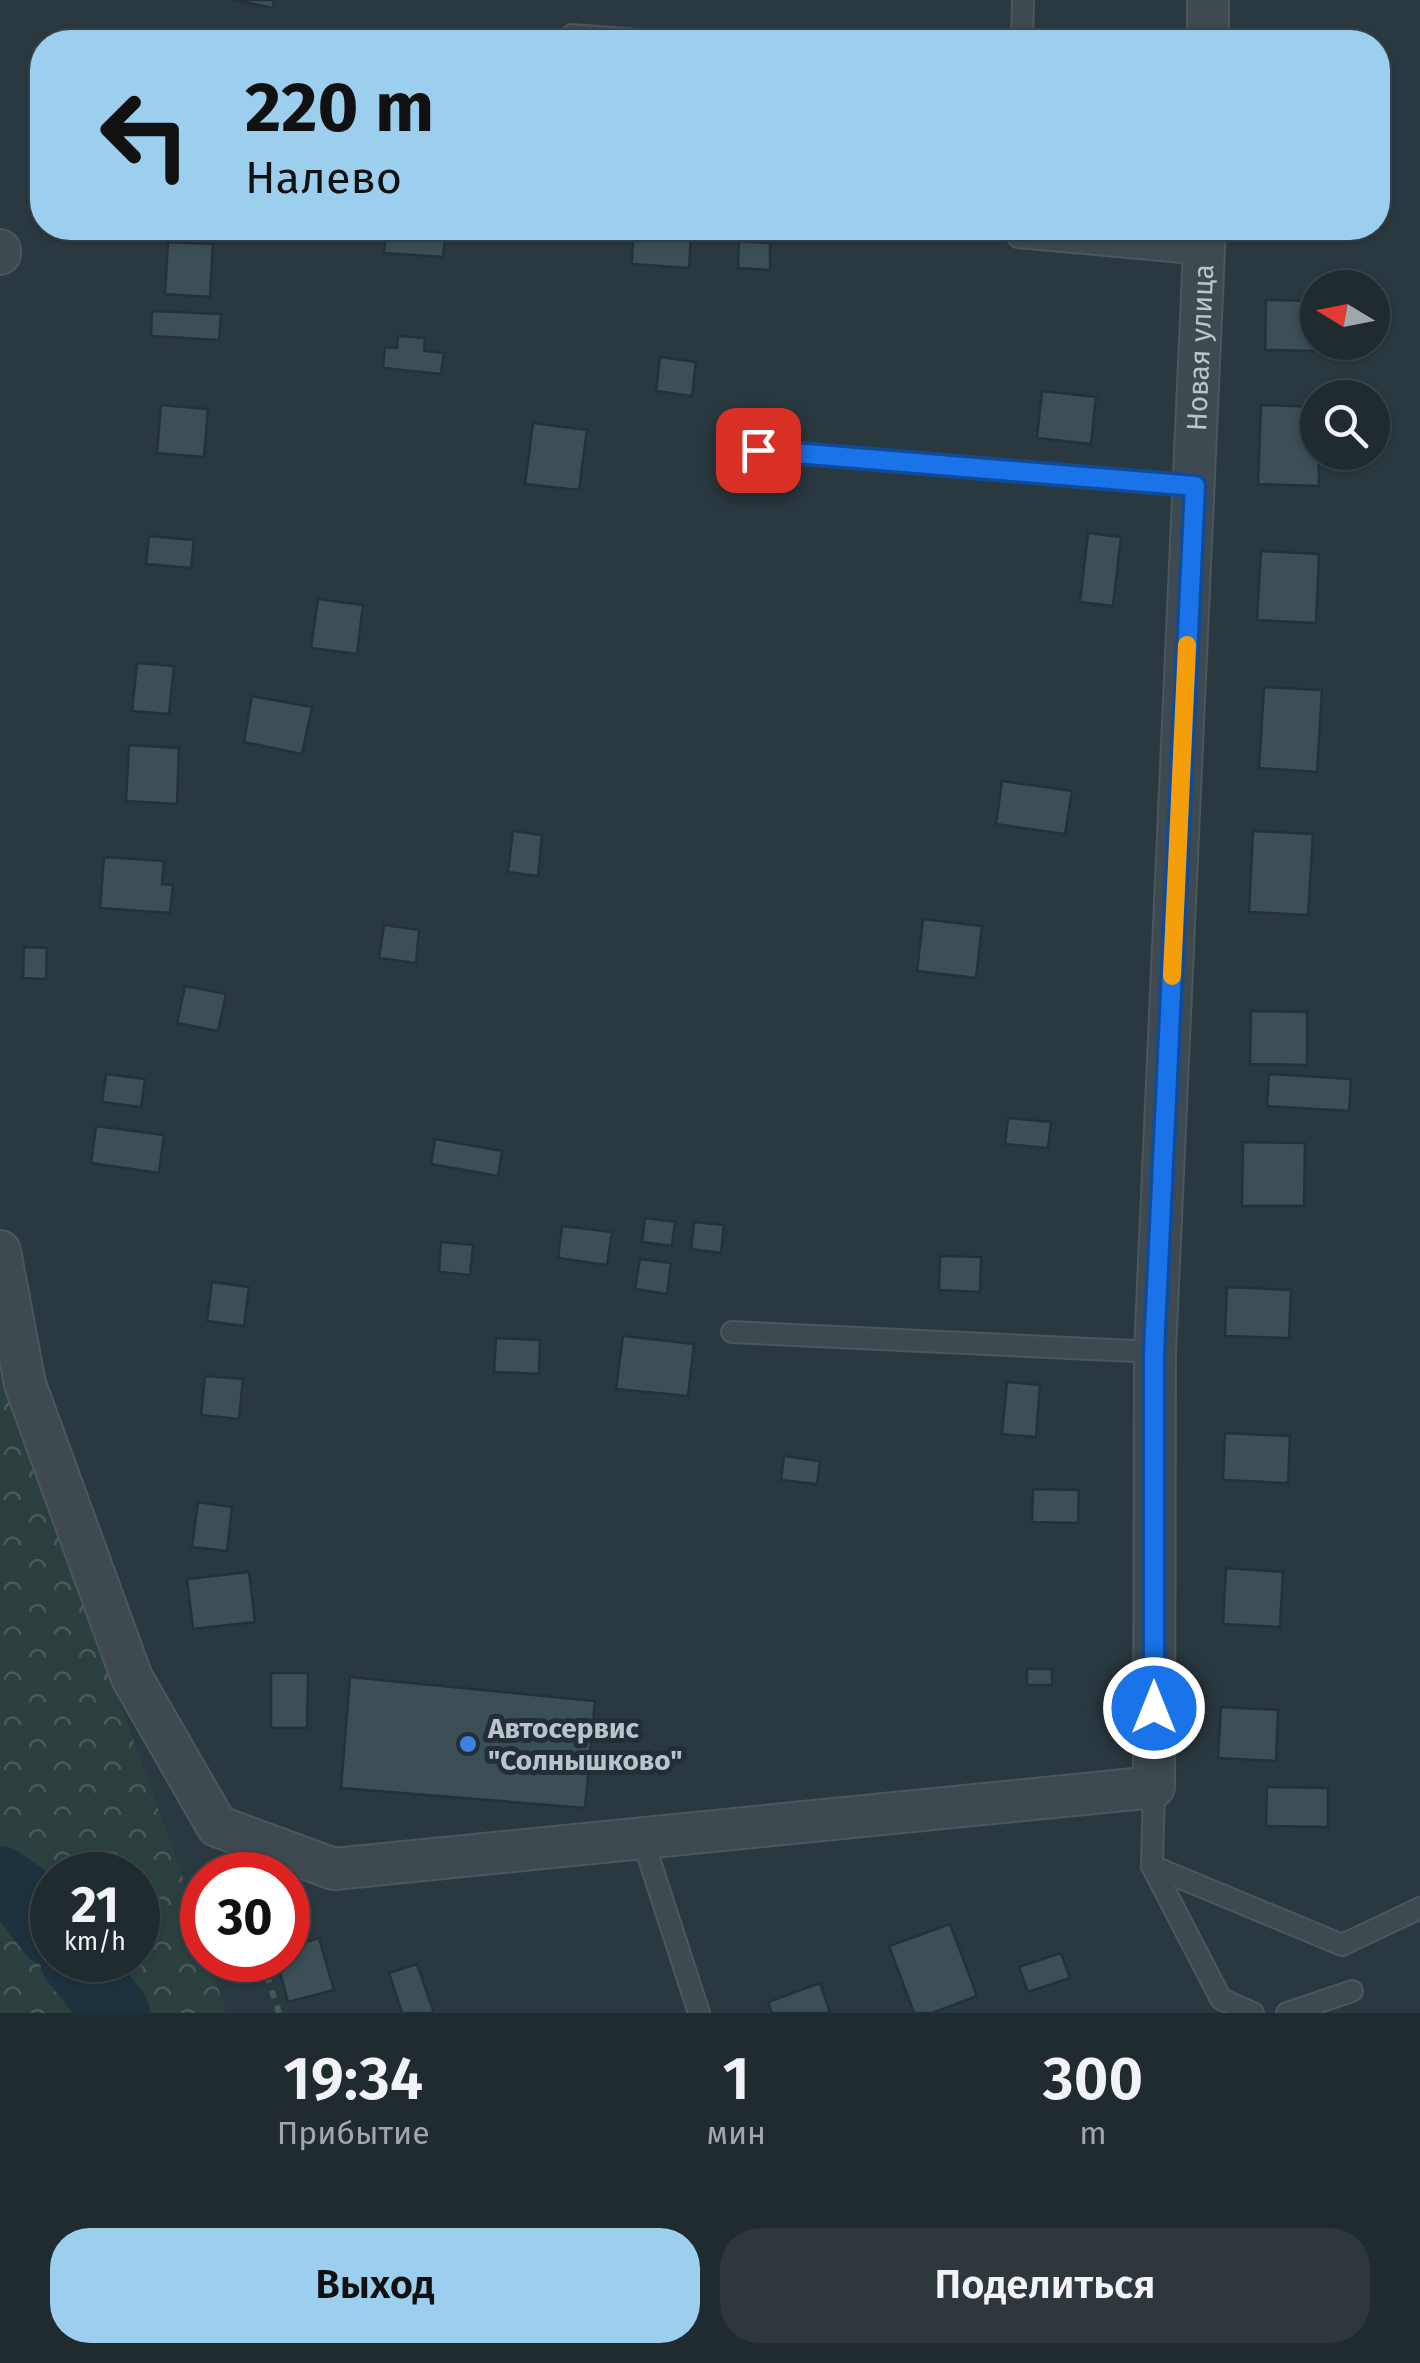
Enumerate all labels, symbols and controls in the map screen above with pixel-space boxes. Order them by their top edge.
text: 220 m [245,66,434,150]
icon: left [80,70,210,200]
text: Налево [245,151,402,205]
street label: Новая улица [1180,263,1220,432]
north arrow [1300,270,1390,360]
map controls [1300,270,1390,470]
button: search [1300,380,1390,470]
pin [716,408,801,493]
icon: arrive [731,423,786,478]
position arrow [1102,1656,1206,1760]
place label: Автосервис "Солнышково" [487,1712,683,1777]
marker: Автосервис "Солнышково" [457,1733,479,1755]
speed limit sign: 30 [180,1852,310,1982]
text: 21 [71,1875,119,1935]
text: km/h [64,1927,126,1957]
text: 19:34 [283,2043,423,2115]
text: 1 [723,2043,750,2115]
text: 300 [1043,2043,1143,2115]
text: Прибытие [277,2114,430,2152]
text: мин [706,2114,766,2152]
text: m [1079,2114,1107,2152]
button: Выход [50,2228,700,2343]
button: Поделиться [720,2228,1370,2343]

